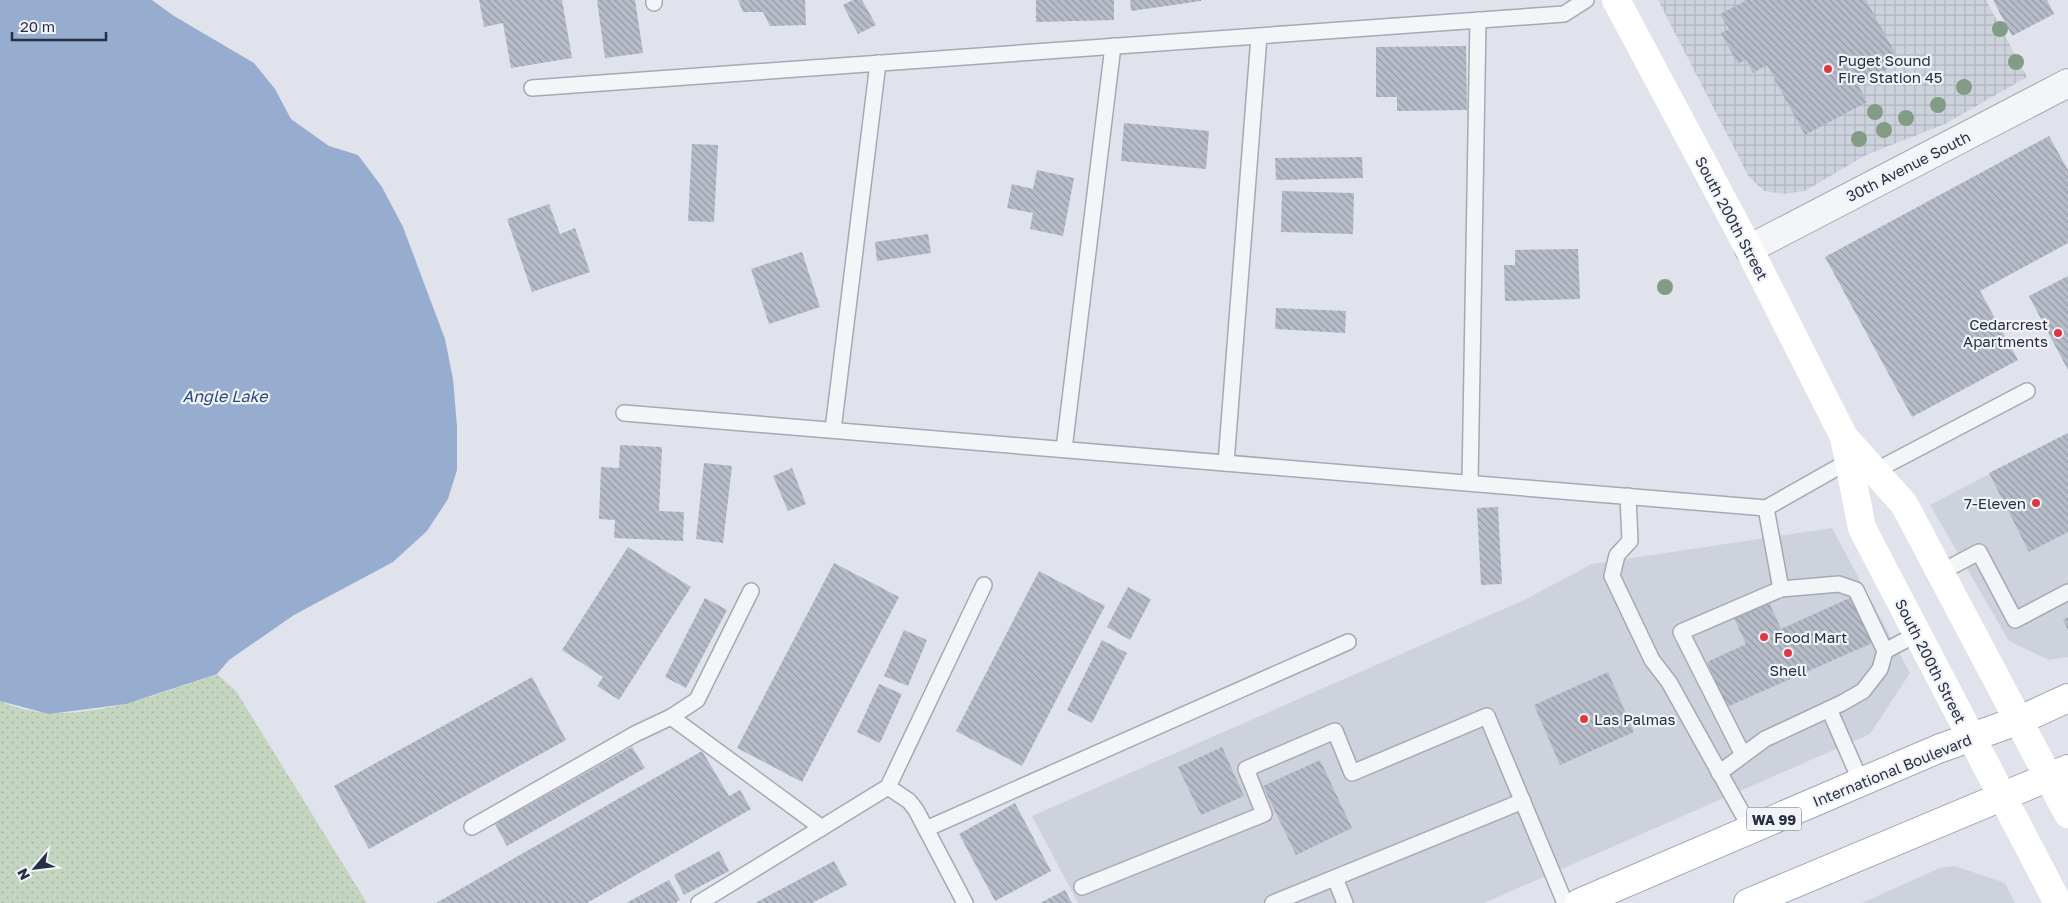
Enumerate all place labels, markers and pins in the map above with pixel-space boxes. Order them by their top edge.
place label: Puget Sound Fire Station 45 [1838,51,1943,86]
marker: Puget Sound Fire Station 45 [1822,63,1834,75]
place label: Cedarcrest Apartments [1963,315,2048,350]
marker: Cedarcrest Apartments [2052,327,2064,339]
place label: 7-Eleven [1964,494,2026,512]
marker: 7-Eleven [2030,497,2042,509]
place label: Food Mart [1774,628,1847,646]
marker: Food Mart [1758,631,1770,643]
marker: Shell [1782,647,1794,659]
place label: Shell [1769,661,1807,679]
place label: Las Palmas [1594,710,1676,728]
marker: Las Palmas [1578,713,1590,725]

